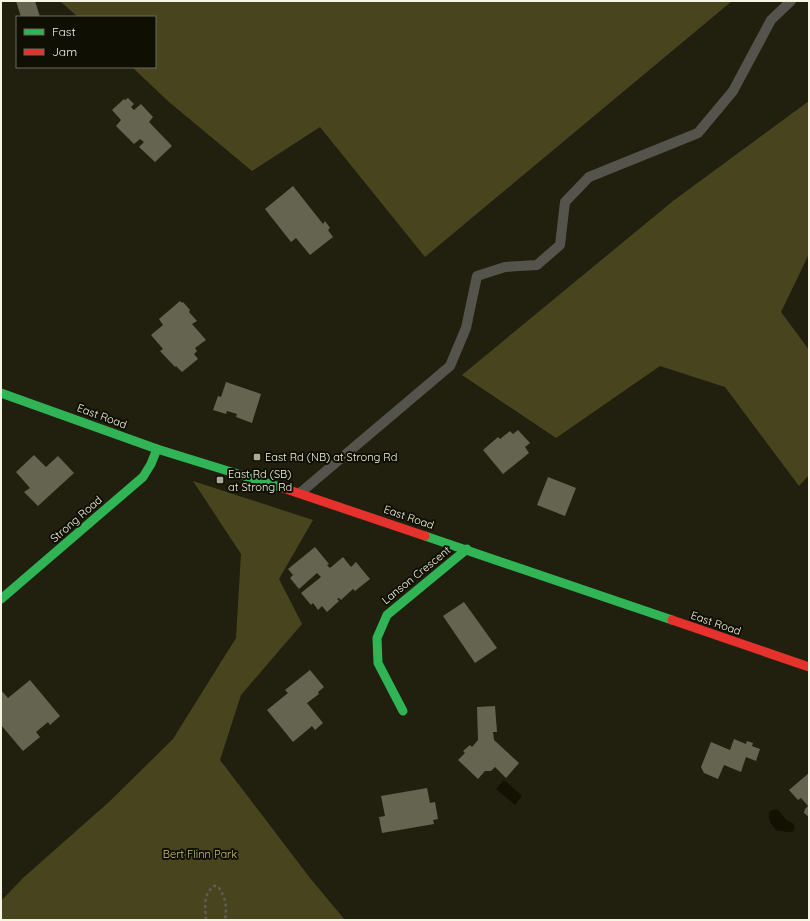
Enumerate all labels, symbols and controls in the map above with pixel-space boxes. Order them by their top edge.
legend [16,16,156,68]
text: Fast [52,24,76,39]
text: Jam [52,44,77,59]
street label: East Road [75,401,129,431]
place label: East Rd (NB) at Strong Rd [265,450,397,464]
marker: East Rd (NB) at Strong Rd [252,452,262,462]
place label: East Rd (SB) at Strong Rd [228,467,292,494]
marker: East Rd (SB) at Strong Rd [215,475,225,485]
street label: Strong Road [47,493,105,545]
street label: East Road [382,502,436,532]
street label: Lanson Crescent [379,543,453,607]
street label: East Road [689,608,743,638]
park label: Bert Flinn Park [163,847,237,861]

